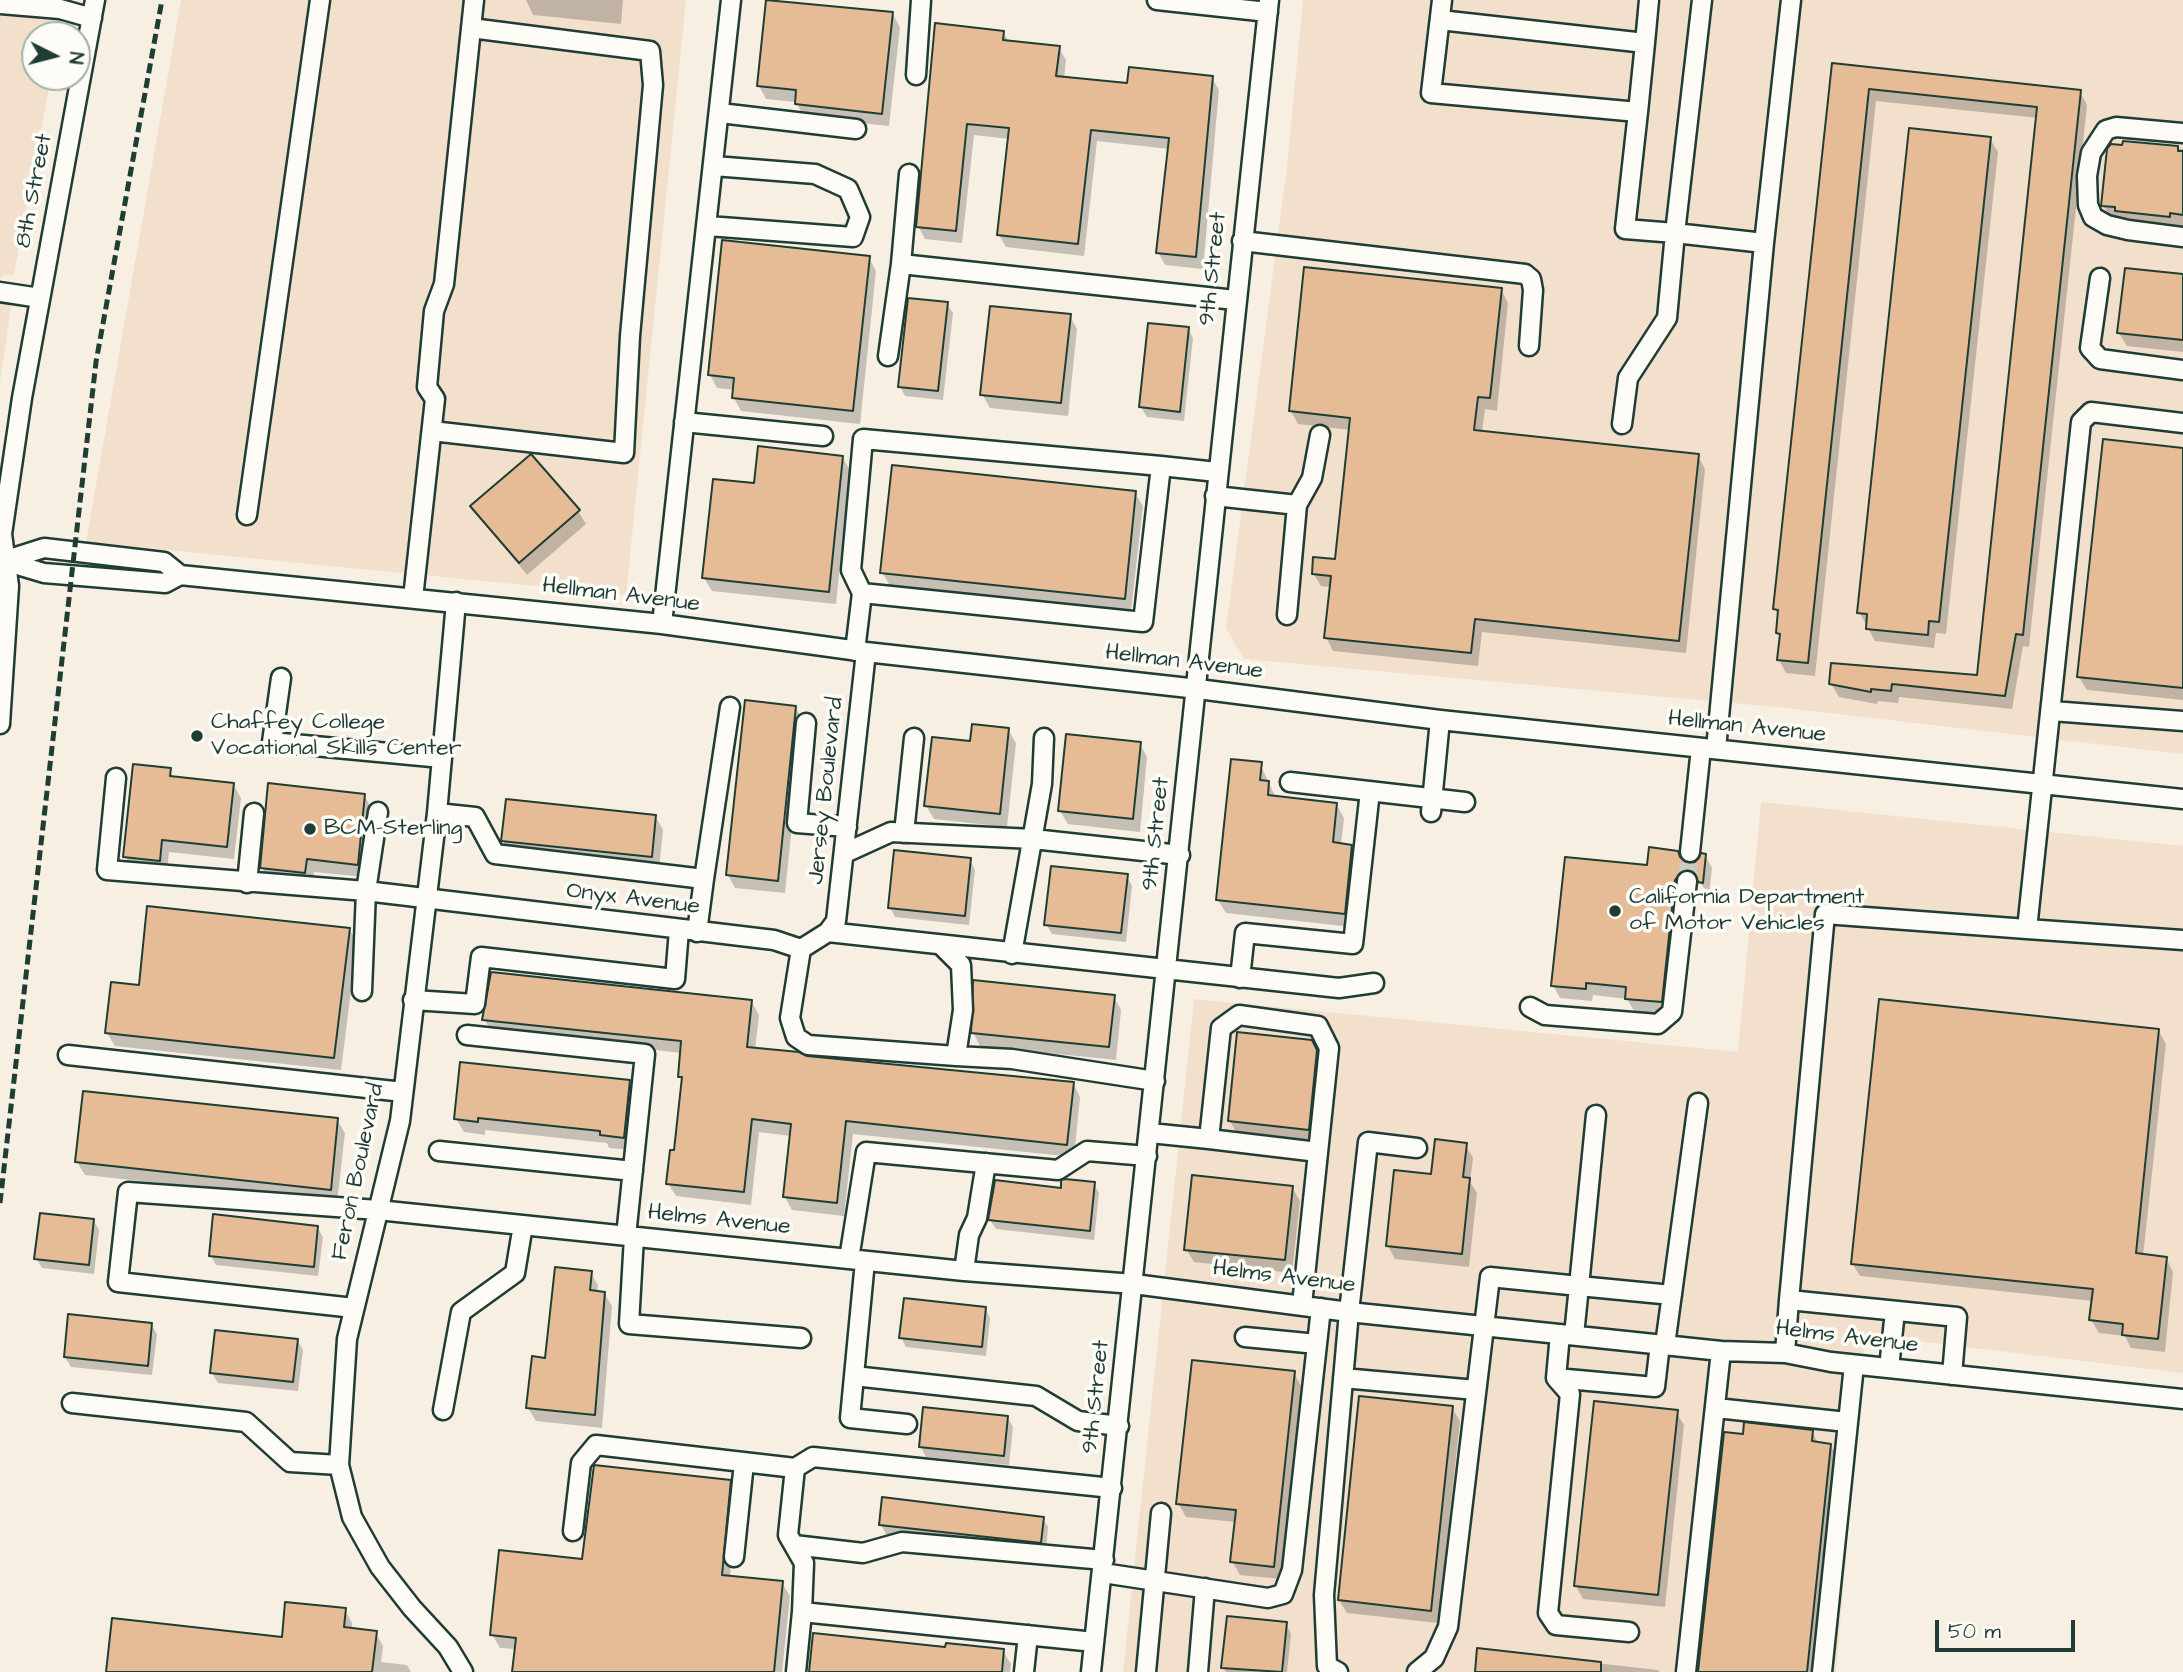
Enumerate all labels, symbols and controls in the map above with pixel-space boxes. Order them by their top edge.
north arrow [21,21,91,91]
text: N [61,51,89,65]
street label: 8th Street [10,132,60,250]
street label: 9th Street [1194,211,1234,327]
street label: Hellman Avenue [541,573,701,619]
street label: Hellman Avenue [1104,640,1264,686]
street label: Jersey Boulevard [803,696,851,886]
street label: Hellman Avenue [1667,706,1827,750]
place label: Chaffey College Vocational Skills Center [211,709,461,763]
marker: Chaffey College Vocational Skills Center [189,728,205,744]
street label: 9th Street [1137,776,1177,892]
place label: BCM-Sterling [324,815,462,843]
marker: BCM-Sterling [302,821,318,837]
street label: Onyx Avenue [565,878,701,922]
place label: California Department of Motor Vehicles [1629,884,1864,938]
marker: California Department of Motor Vehicles [1607,903,1623,919]
street label: Feron Boulevard [327,1081,391,1263]
street label: Helms Avenue [646,1200,792,1242]
street label: Helms Avenue [1211,1256,1357,1300]
street label: Helms Avenue [1774,1316,1920,1360]
street label: 9th Street [1077,1339,1117,1455]
scale bar [1938,1606,2078,1650]
text: 50 m [1948,1617,2001,1646]

